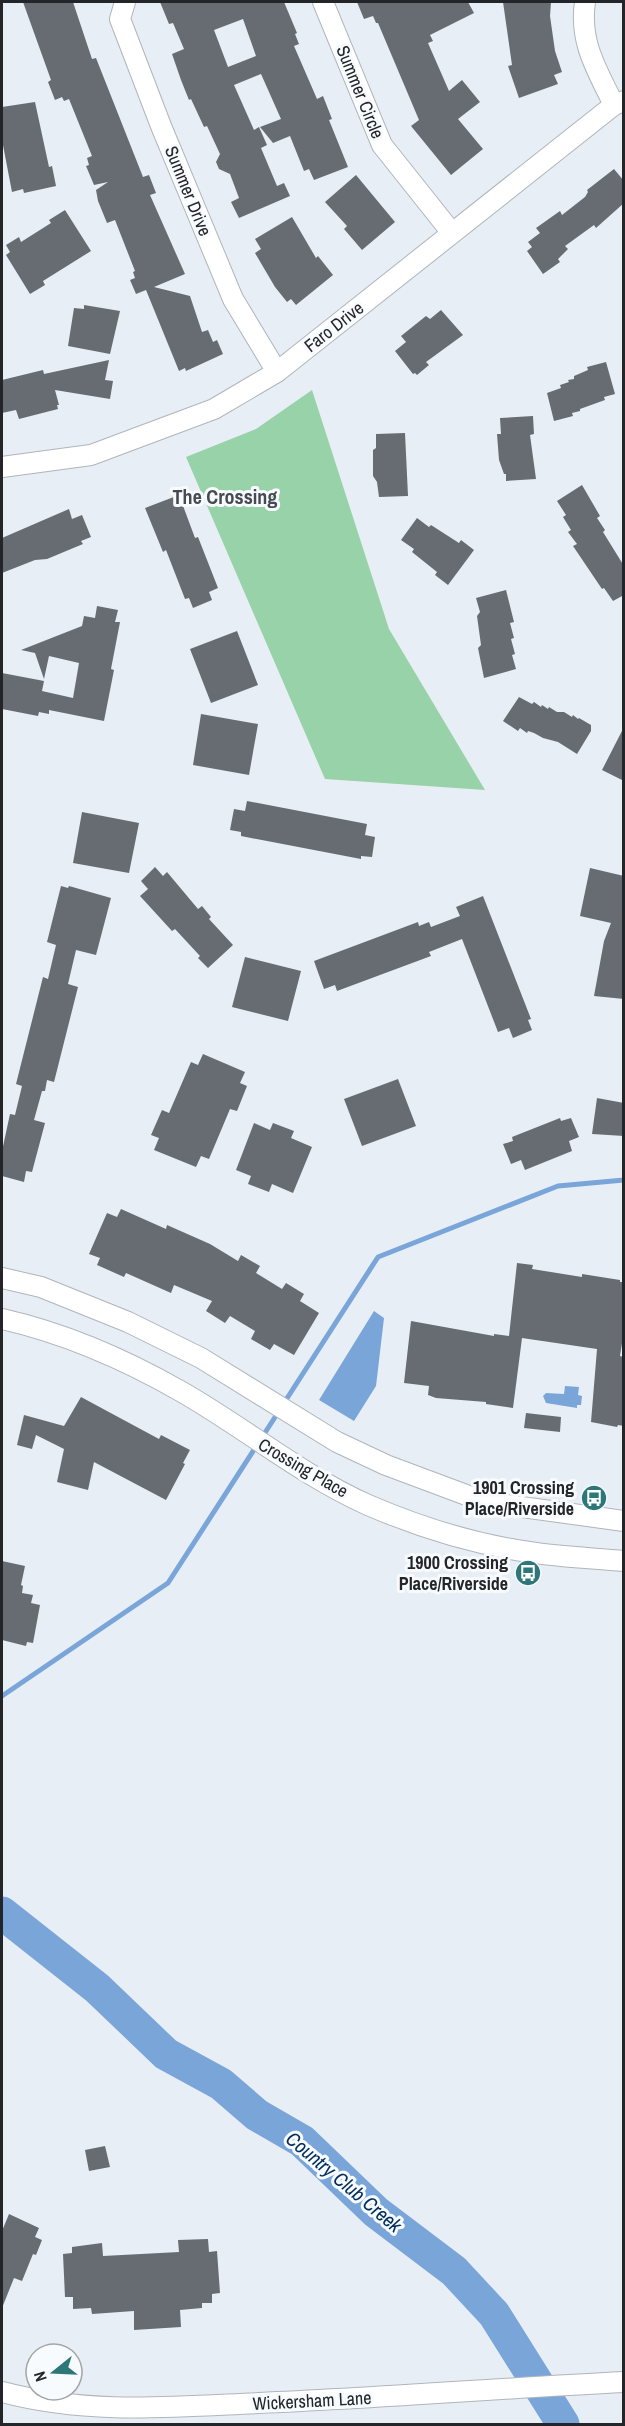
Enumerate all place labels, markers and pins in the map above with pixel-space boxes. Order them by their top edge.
place label: 1901 Crossing Place/Riverside [465,1475,574,1521]
bus stop icon: 1901 Crossing Place/Riverside [579,1483,609,1513]
place label: 1900 Crossing Place/Riverside [399,1550,508,1596]
bus stop icon: 1900 Crossing Place/Riverside [513,1558,543,1588]

